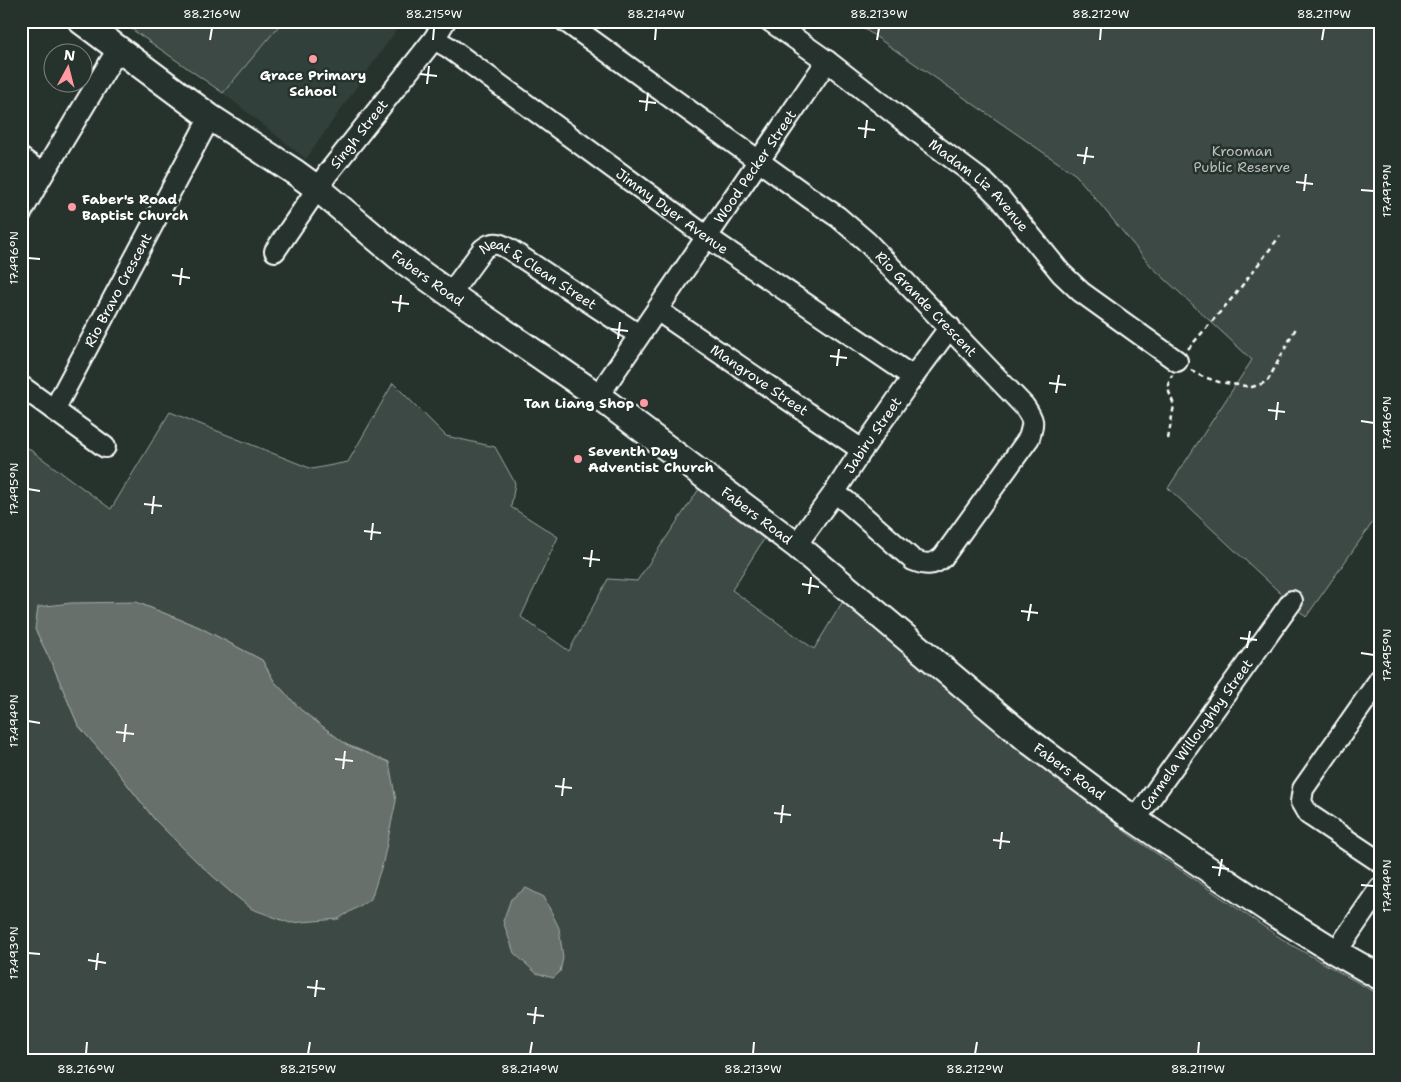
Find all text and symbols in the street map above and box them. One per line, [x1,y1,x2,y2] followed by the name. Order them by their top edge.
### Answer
[183,6,241,22] text: 88.216°W
[406,6,462,22] text: 88.215°W
[627,6,685,22] text: 88.214°W
[850,6,908,22] text: 88.213°W
[1072,6,1130,22] text: 88.212°W
[1297,6,1351,22] text: 88.211°W
[42,42,92,92] north arrow
[63,45,76,65] text: N
[307,53,319,65] marker: Grace Primary School
[260,66,366,100] place label: Grace Primary School
[326,96,392,172] street label: Singh Street
[710,106,800,227] street label: Wood Pecker Street
[925,135,1033,235] street label: Madam Liz Avenue
[1193,142,1291,176] park label: Krooman Public Reserve
[612,164,732,258] street label: Jimmy Dyer Avenue
[1379,164,1395,218] text: 17.497°N
[82,190,188,224] place label: Faber's Road Baptist Church
[66,201,78,213] marker: Faber's Road Baptist Church
[80,230,156,350] street label: Rio Bravo Crescent
[6,231,22,285] text: 17.496°N
[475,234,600,313] street label: Neat & Clean Street
[388,246,467,310] street label: Fabers Road
[872,247,981,360] street label: Rio Grande Crescent
[707,340,812,420] street label: Mangrove Street
[840,393,905,477] street label: Jabiru Street
[524,394,634,412] place label: Tan Liang Shop
[1379,396,1395,450] text: 17.496°N
[638,397,650,409] marker: Tan Liang Shop
[588,442,714,476] place label: Seventh Day Adventist Church
[572,453,584,465] marker: Seventh Day Adventist Church
[6,463,22,515] text: 17.495°N
[718,483,796,548] street label: Fabers Road
[1379,629,1395,681] text: 17.495°N
[1136,655,1257,814] street label: Carmela Willoughby Street
[6,694,22,748] text: 17.494°N
[1030,739,1109,804] street label: Fabers Road
[1379,859,1395,913] text: 17.494°N
[6,926,22,980] text: 17.493°N
[57,1061,115,1077] text: 88.216°W
[280,1061,336,1077] text: 88.215°W
[501,1061,559,1077] text: 88.214°W
[724,1061,782,1077] text: 88.213°W
[946,1061,1004,1077] text: 88.212°W
[1171,1061,1225,1077] text: 88.211°W

